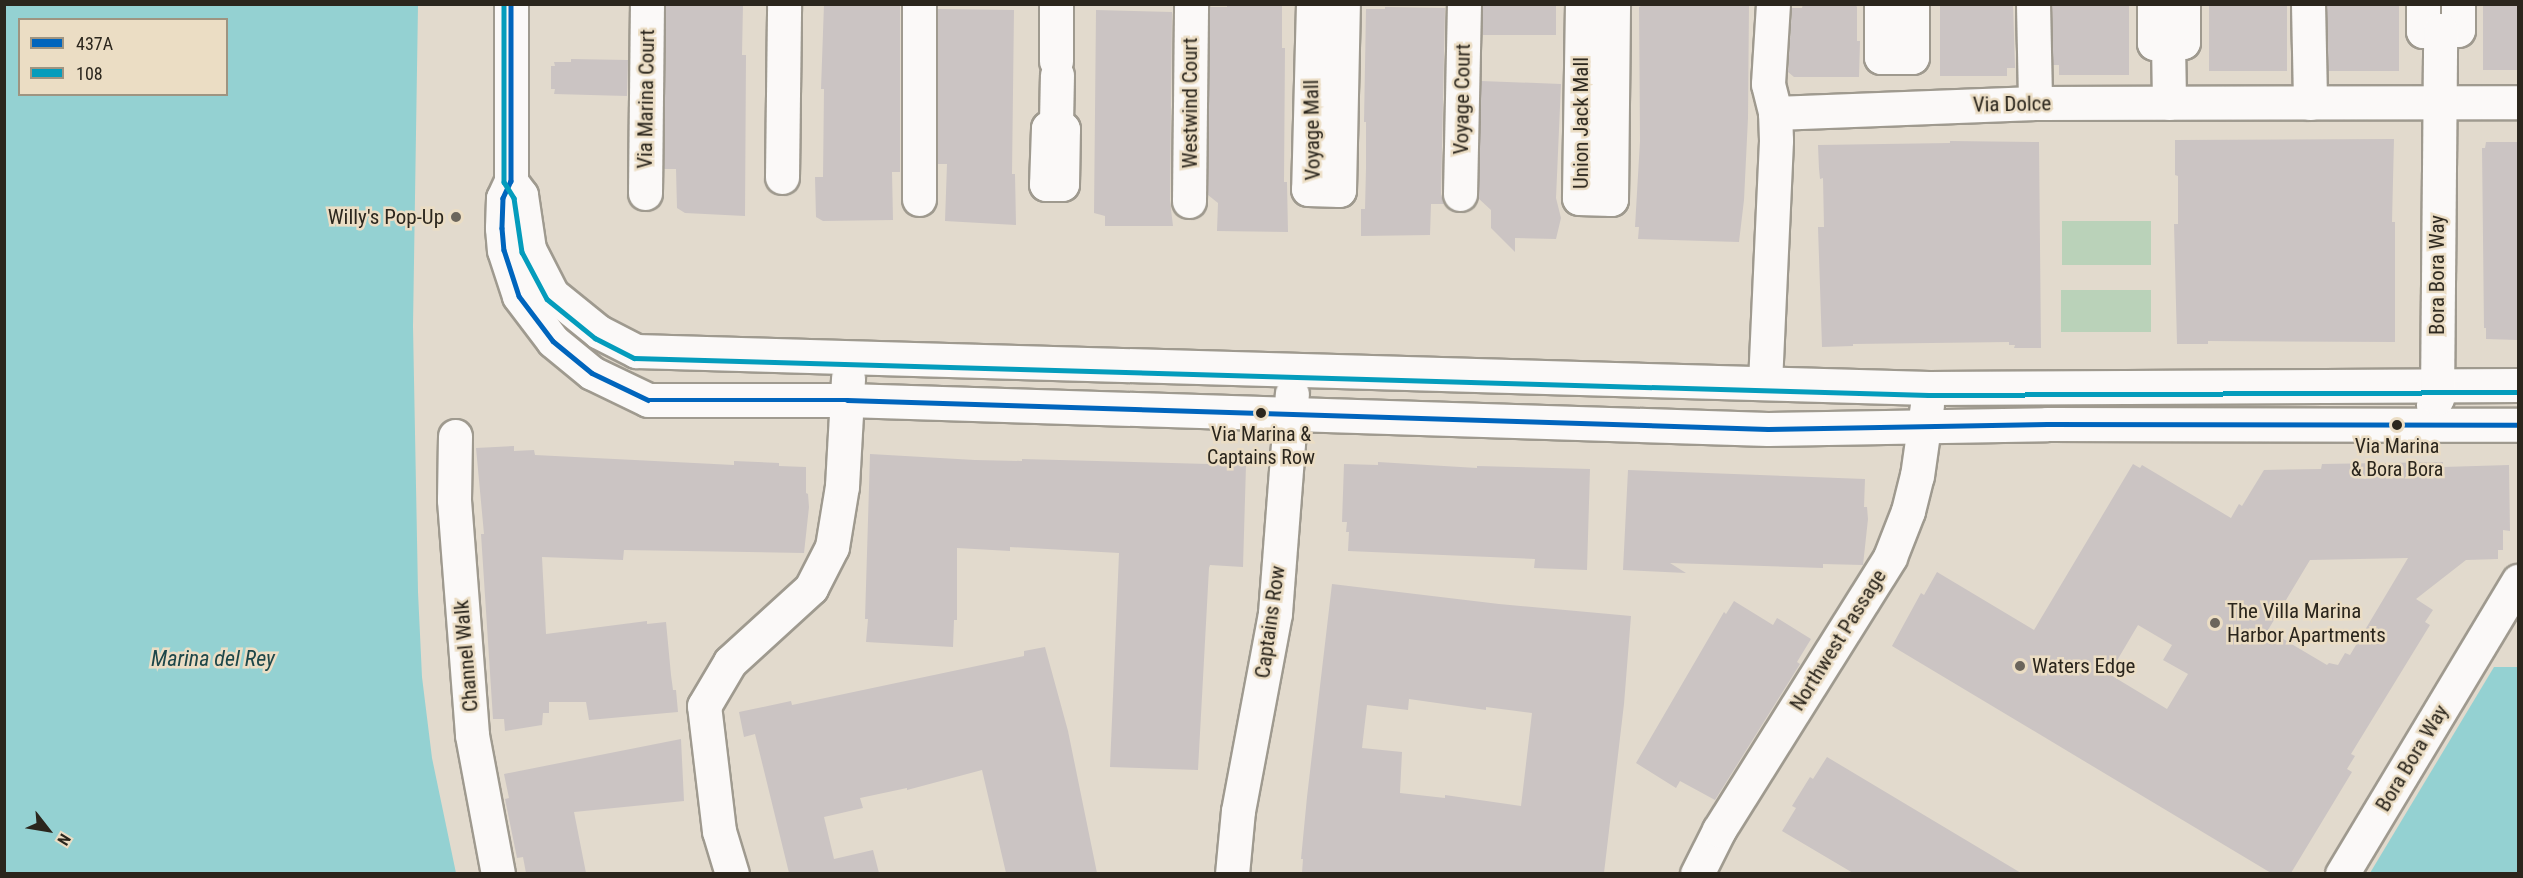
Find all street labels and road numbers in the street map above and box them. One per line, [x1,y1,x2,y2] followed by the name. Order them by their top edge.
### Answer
[632,29,660,169] street label: Via Marina Court
[1177,38,1203,168] street label: Westwind Court
[1448,43,1476,155] street label: Voyage Court
[1568,57,1594,189] street label: Union Jack Mall
[1299,79,1325,181] street label: Voyage Mall
[1973,91,2051,117] street label: Via Dolce
[2424,215,2450,335] street label: Bora Bora Way
[1250,564,1290,680] street label: Captains Row
[1784,565,1892,715] street label: Northwest Passage
[449,599,483,713] street label: Channel Walk
[2370,700,2454,816] street label: Bora Bora Way

